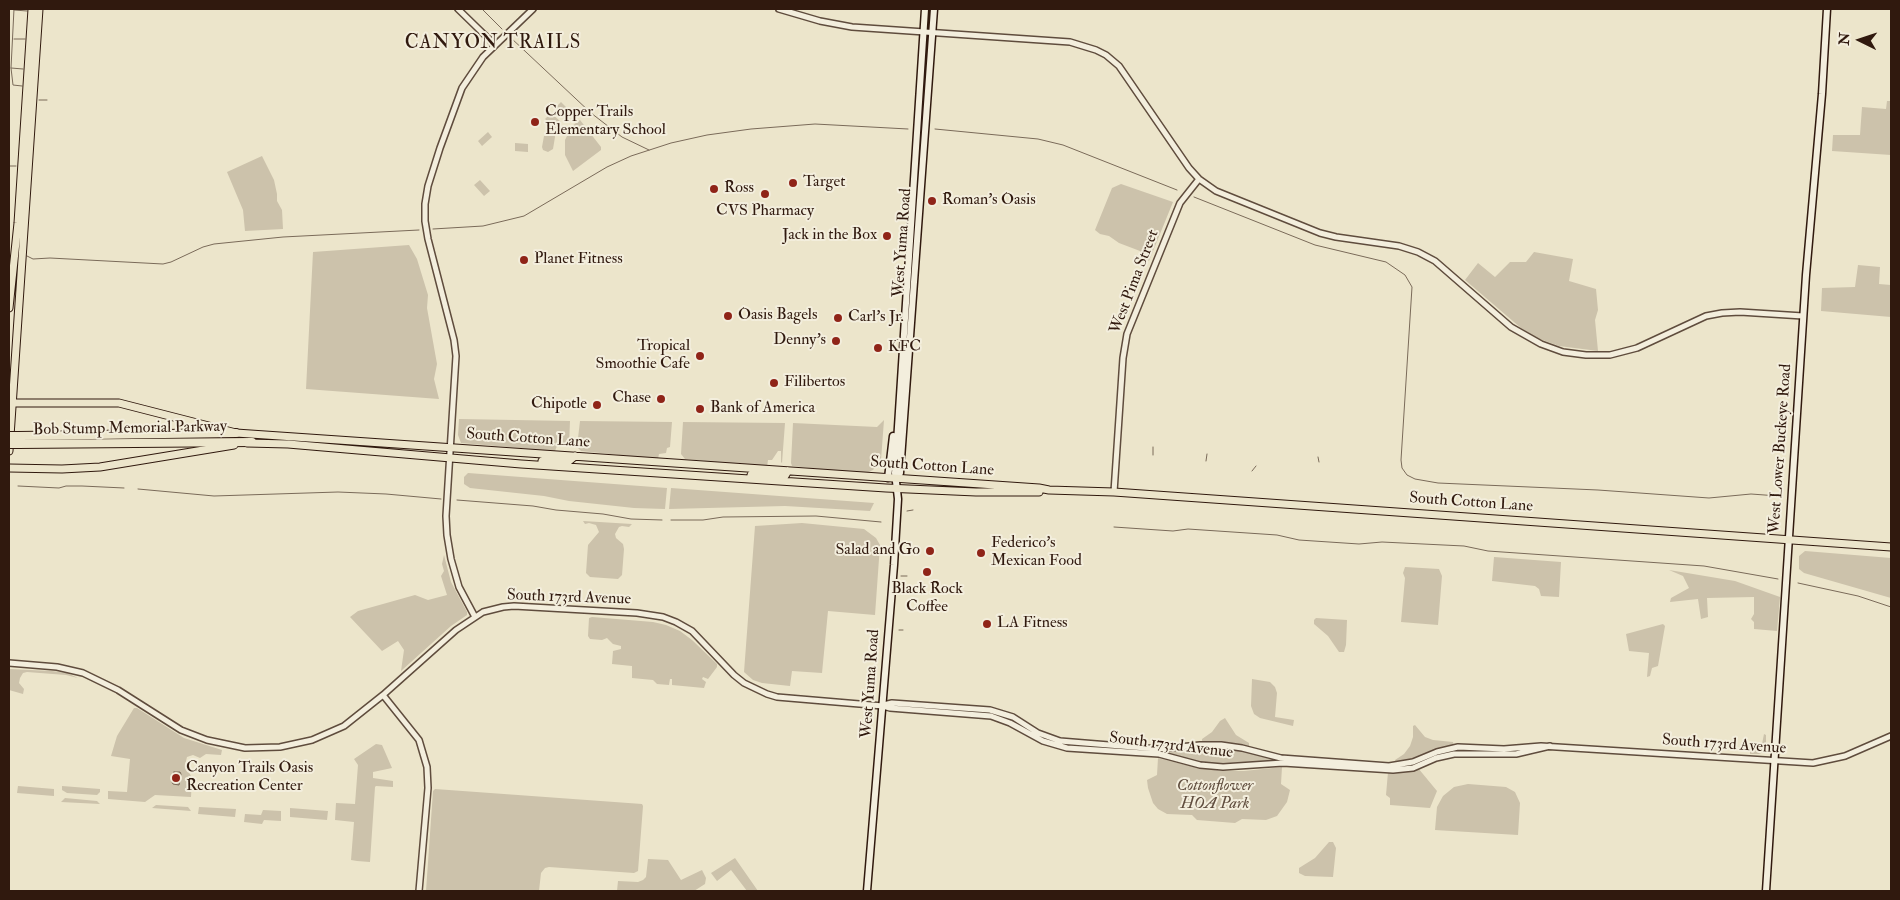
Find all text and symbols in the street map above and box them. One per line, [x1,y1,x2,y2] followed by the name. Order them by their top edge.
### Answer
[1835,15,1885,65] north arrow
[1836,32,1853,46] text: N
[403,33,583,55] district label: CANYON TRAILS
[545,103,666,141] place label: Copper Trails Elementary School
[529,116,541,128] marker: Copper Trails Elementary School
[803,173,845,193] place label: Target
[787,177,799,189] marker: Target
[724,179,754,199] place label: Ross
[708,183,720,195] marker: Ross
[759,188,771,200] marker: CVS Pharmacy
[890,188,916,298] street label: West Yuma Road
[942,191,1036,211] place label: Roman's Oasis
[926,195,938,207] marker: Roman's Oasis
[716,202,814,222] place label: CVS Pharmacy
[782,226,877,246] place label: Jack in the Box
[1106,227,1164,337] street label: West Pima Street
[881,230,893,242] marker: Jack in the Box
[534,250,623,270] place label: Planet Fitness
[518,254,530,266] marker: Planet Fitness
[738,306,817,326] place label: Oasis Bagels
[848,308,904,328] place label: Carl's Jr.
[722,310,734,322] marker: Oasis Bagels
[832,312,844,324] marker: Carl's Jr.
[773,331,826,351] place label: Denny's
[830,335,842,347] marker: Denny's
[596,337,690,375] place label: Tropical Smoothie Cafe
[888,338,921,358] place label: KFC
[872,342,884,354] marker: KFC
[694,350,706,362] marker: Tropical Smoothie Cafe
[1765,363,1797,535] street label: West Lower Buckeye Road
[784,373,845,393] place label: Filibertos
[768,377,780,389] marker: Filibertos
[612,389,651,409] place label: Chase
[655,393,667,405] marker: Chase
[531,395,587,415] place label: Chipotle
[591,399,603,411] marker: Chipotle
[710,399,815,419] place label: Bank of America
[694,403,706,415] marker: Bank of America
[33,418,227,440] street label: Bob Stump Memorial Parkway
[466,425,590,453] street label: South Cotton Lane
[870,453,994,481] street label: South Cotton Lane
[1409,489,1533,517] street label: South Cotton Lane
[991,534,1082,572] place label: Federico's Mexican Food
[835,541,920,561] place label: Salad and Go
[924,545,936,557] marker: Salad and Go
[975,547,987,559] marker: Federico's Mexican Food
[921,566,933,578] marker: Black Rock Coffee
[891,580,963,618] place label: Black Rock Coffee
[507,586,631,610] street label: South 173rd Avenue
[997,614,1068,634] place label: LA Fitness
[981,618,993,630] marker: LA Fitness
[858,629,884,739] street label: West Yuma Road
[1108,729,1234,763] street label: South 173rd Avenue
[1661,731,1787,759] street label: South 173rd Avenue
[186,759,313,797] place label: Canyon Trails Oasis Recreation Center
[170,772,182,784] marker: Canyon Trails Oasis Recreation Center
[1177,777,1253,815] park label: Cottonflower HOA Park

